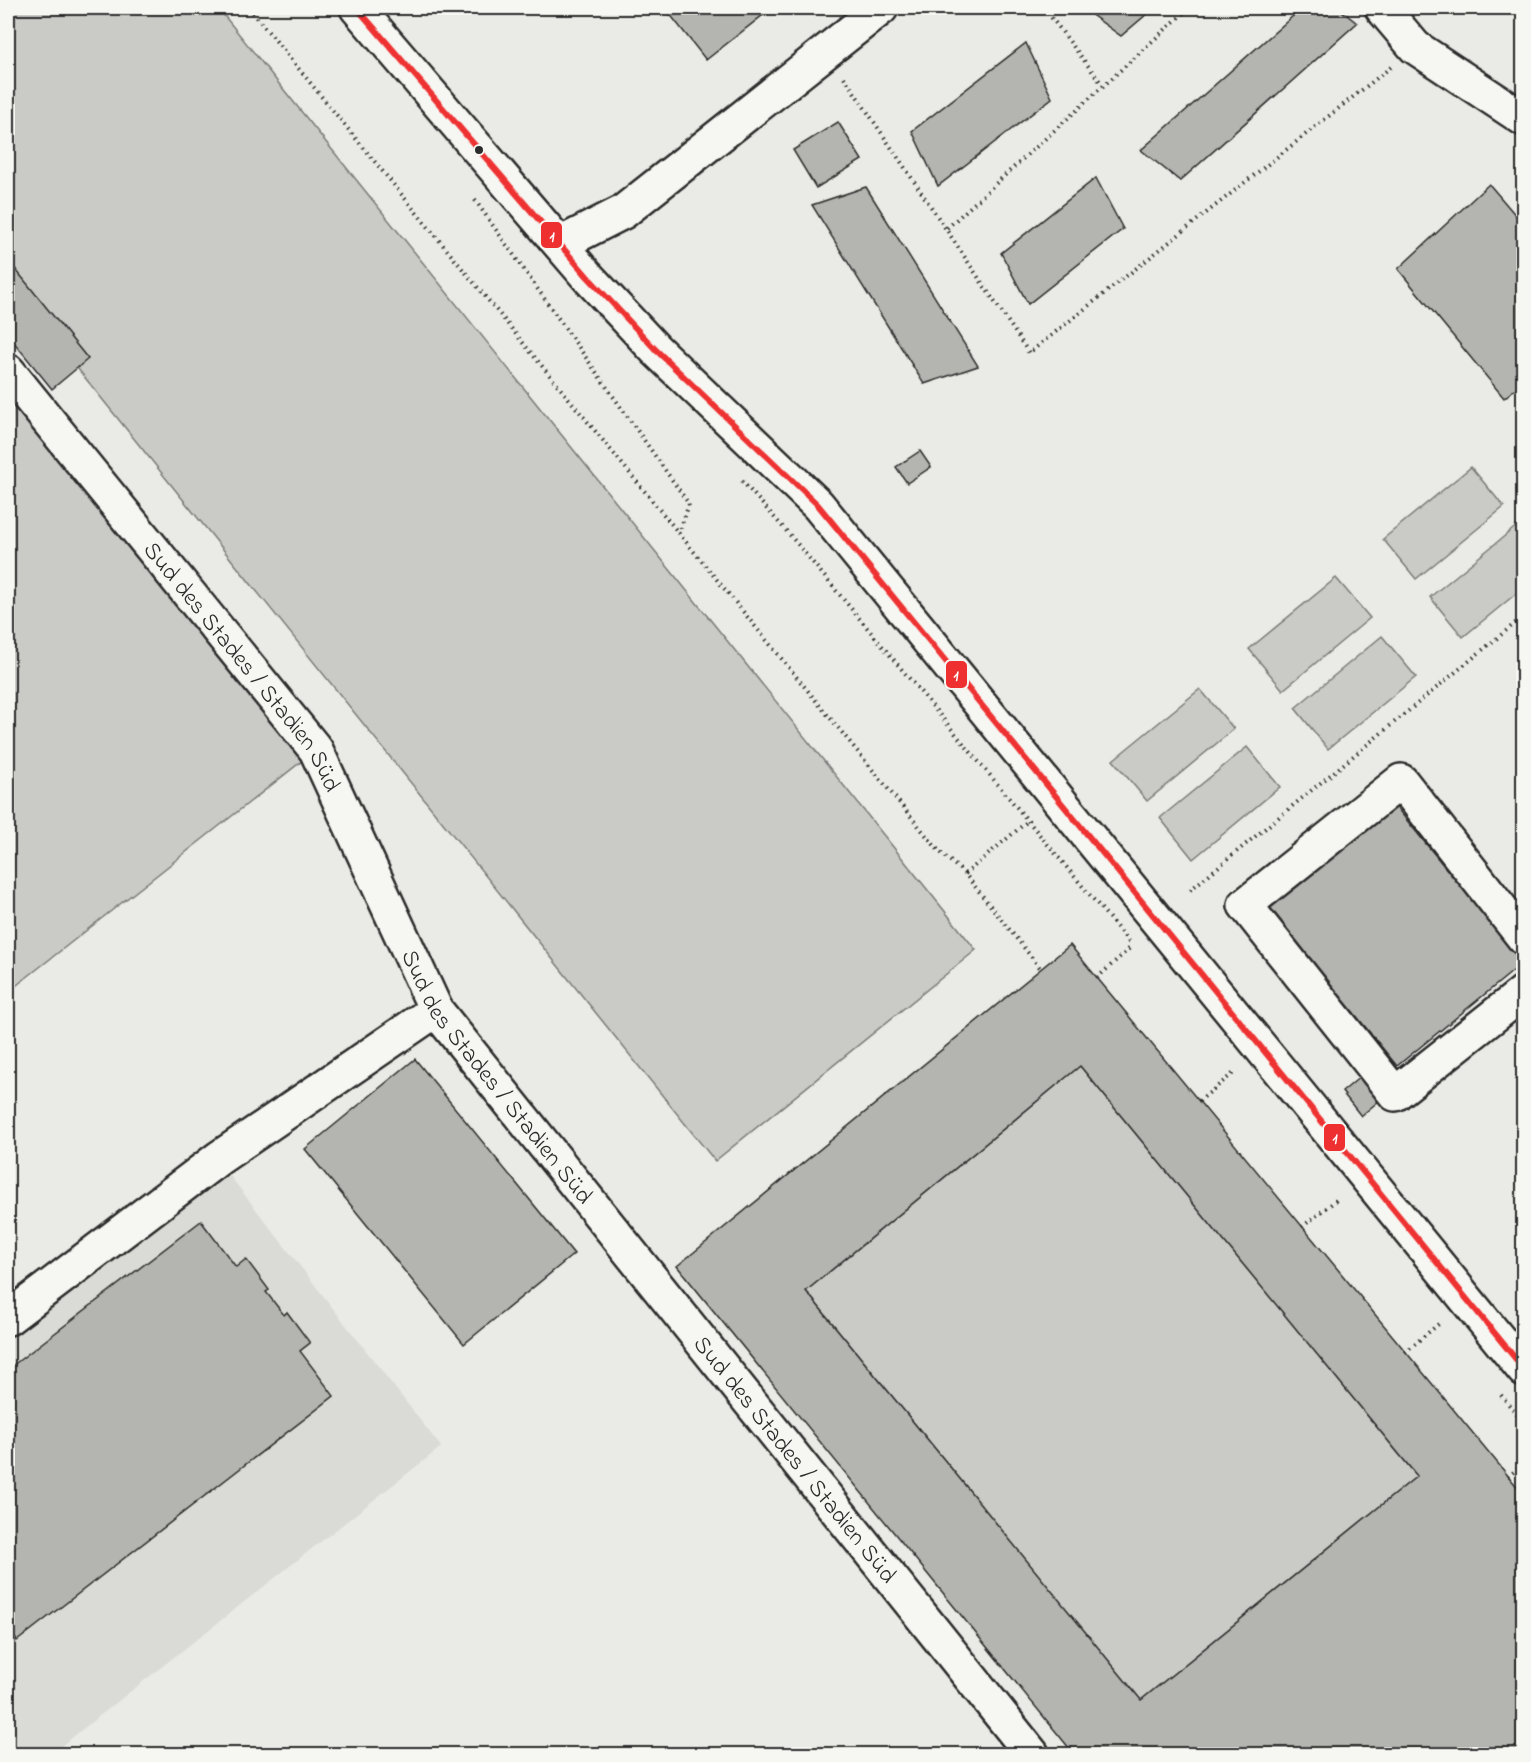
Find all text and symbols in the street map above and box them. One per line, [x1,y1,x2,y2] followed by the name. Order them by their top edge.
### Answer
[473,144,485,156] unlabelled marker
[540,221,563,249] line badge: 1
[549,225,555,249] text: 1
[133,535,348,799] street label: Sud des Stades / Stadien Süd
[945,660,968,689] line badge: 1
[953,664,959,688] text: 1
[391,945,600,1213] street label: Sud des Stades / Stadien Süd
[1323,1123,1346,1152] line badge: 1
[1332,1127,1338,1151] text: 1
[683,1329,904,1592] street label: Sud des Stades / Stadien Süd

